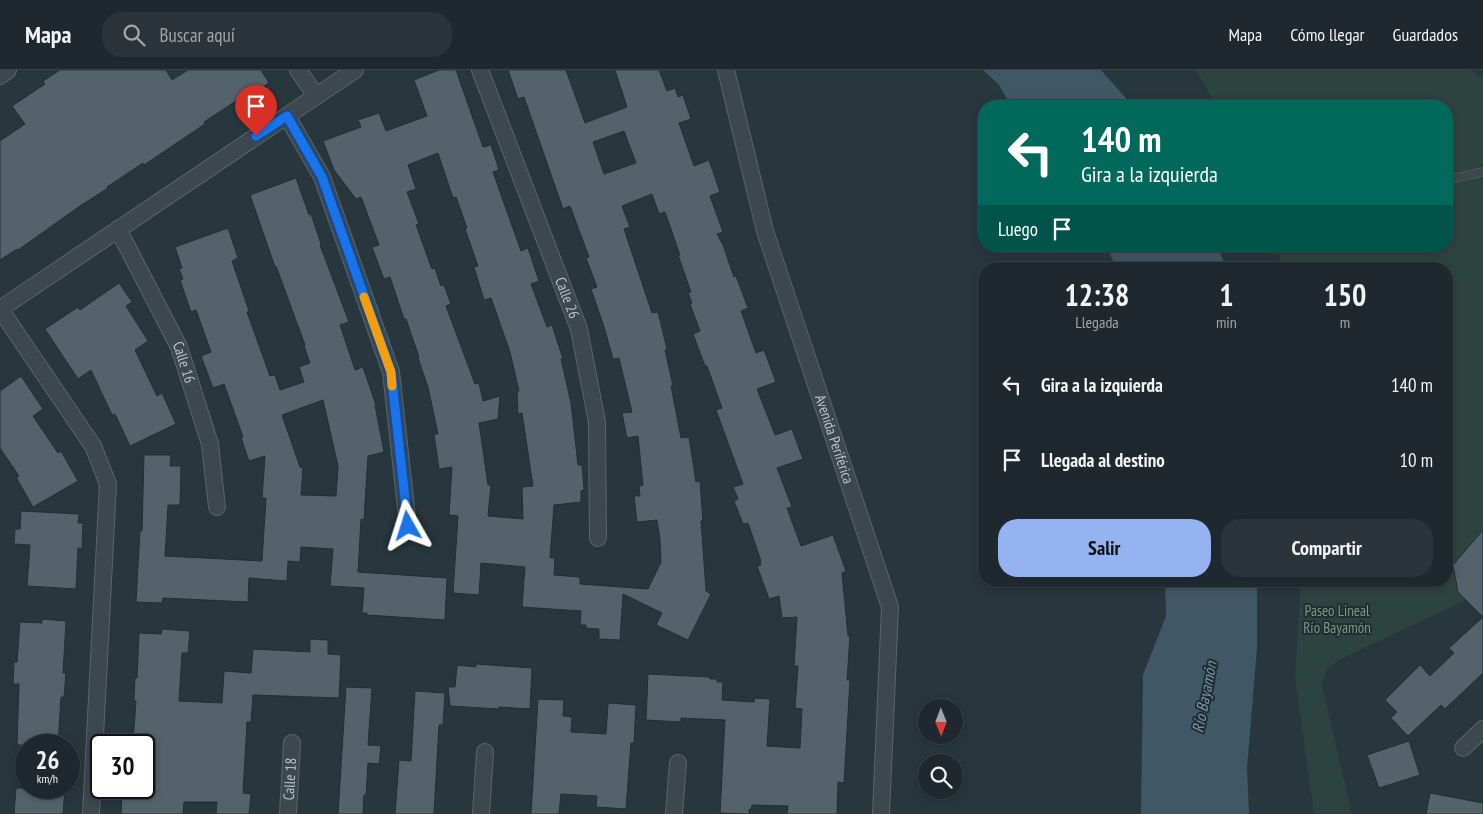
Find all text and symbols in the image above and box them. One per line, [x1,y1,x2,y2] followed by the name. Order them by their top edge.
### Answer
[102,12,452,57] search box
[25,19,72,50] text: Mapa
[120,21,148,49] icon: search
[160,23,235,47] text: Buscar aquí
[1228,23,1262,46] text: Mapa
[1290,23,1365,46] text: Cómo llegar
[1393,23,1458,46] text: Guardados
[235,85,277,136] pin
[242,92,270,120] icon: arrive
[1081,116,1162,162] text: 140 m
[998,120,1063,185] icon: left
[1081,160,1218,188] text: Gira a la izquierda
[1048,215,1076,243] icon: arrive
[998,217,1038,241] text: Luego
[551,274,584,321] street label: Calle 26
[1065,275,1129,314] text: 12:38
[1219,275,1234,314] text: 1
[1323,275,1366,314] text: 150
[1075,312,1119,332] text: Llegada
[1216,312,1237,332] text: min
[1340,312,1350,332] text: m
[169,338,200,386] street label: Calle 16
[998,371,1026,399] icon: left
[1041,373,1163,397] text: Gira a la izquierda
[1391,373,1433,397] text: 140 m
[811,392,858,486] street label: Avenida Periférica
[998,446,1026,474] icon: arrive
[1041,448,1165,472] text: Llegada al destino
[1400,448,1433,472] text: 10 m
[381,499,433,551] position arrow
[998,519,1211,577] button: Salir
[1221,519,1433,577] button: Compartir
[1303,601,1371,637] park label: Paseo Lineal Río Bayamón
[1187,659,1221,734] water label: Río Bayamón
[918,699,962,744] north arrow
[918,699,963,799] map controls
[90,734,155,799] speed limit sign: 30
[36,744,59,776] text: 26
[918,754,963,799] button: search
[279,757,300,801] street label: Calle 18
[37,771,58,786] text: km/h

